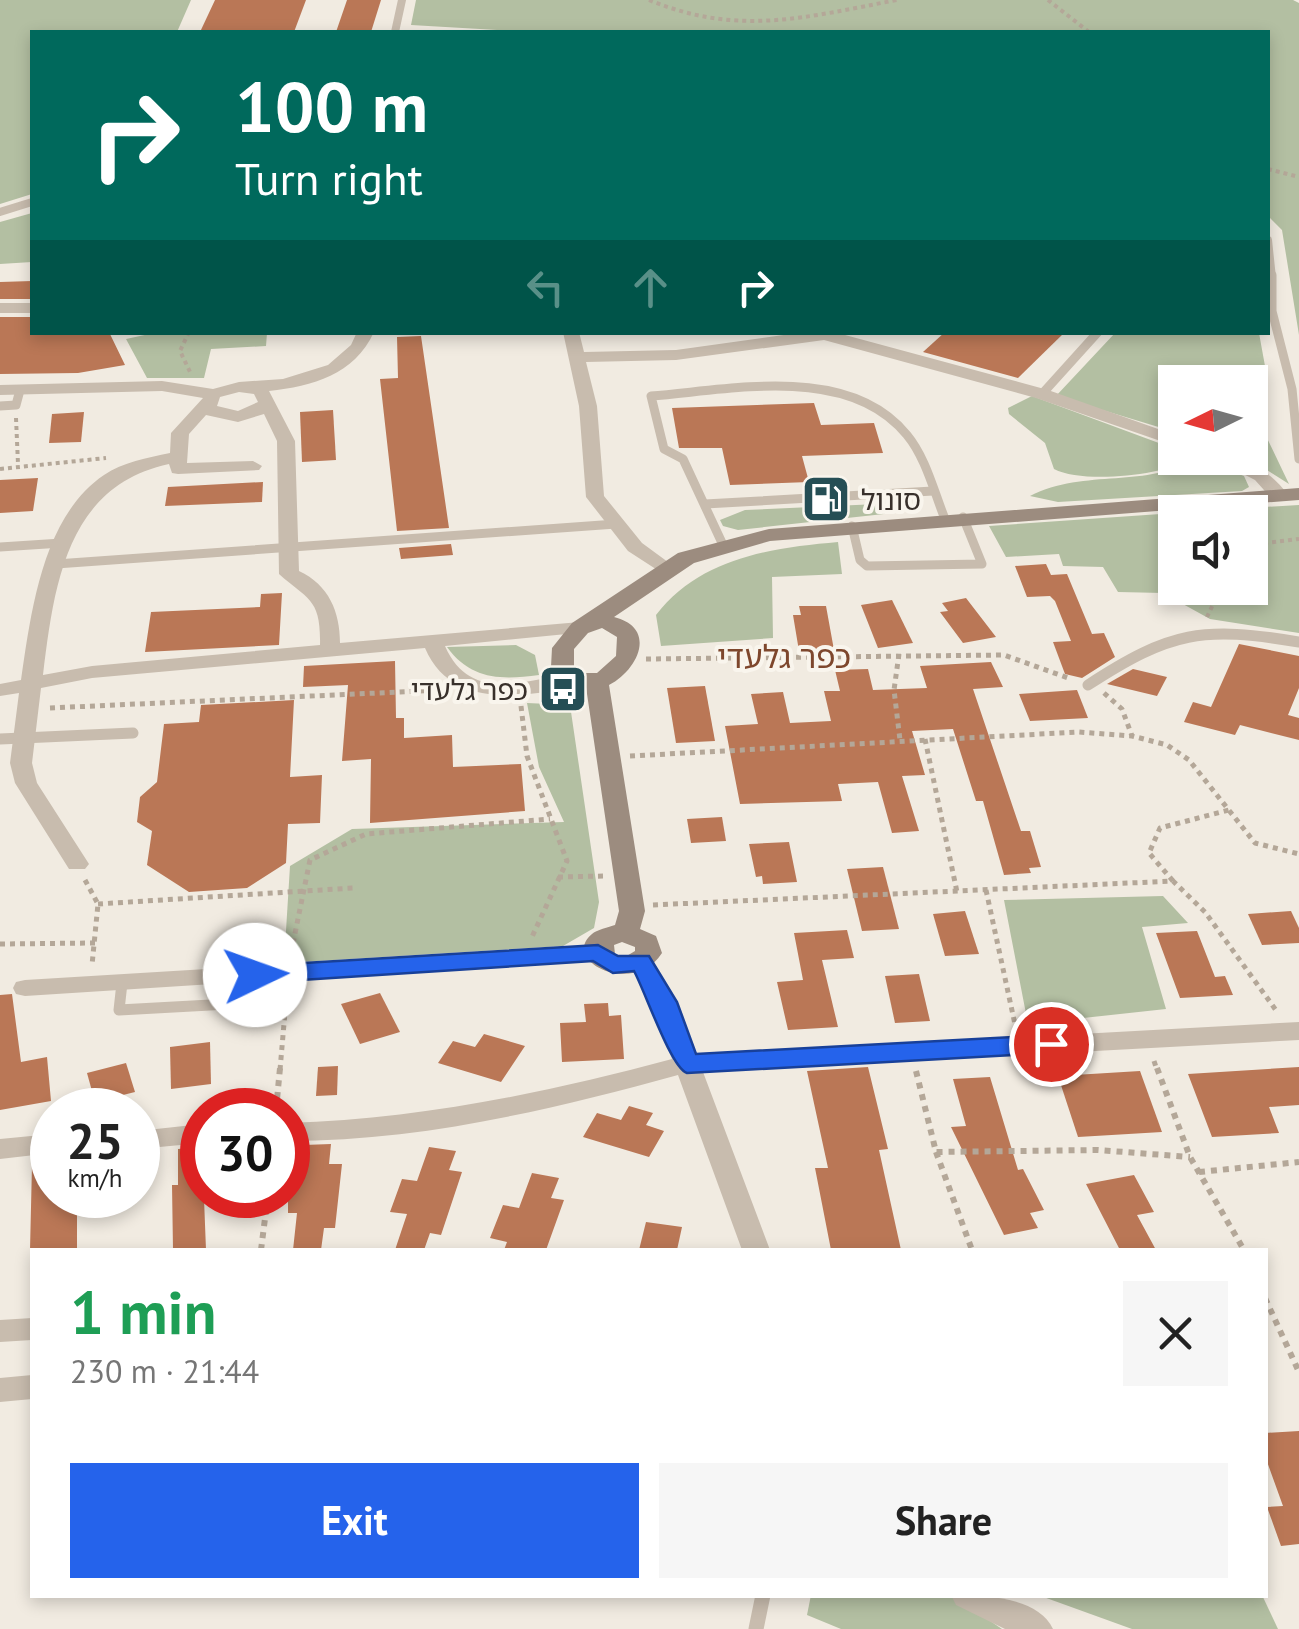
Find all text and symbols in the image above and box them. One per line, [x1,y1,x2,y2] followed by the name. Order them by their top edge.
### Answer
[235,61,428,151] text: 100 m
[70,70,200,200] icon: right
[235,149,423,207] text: Turn right
[518,260,573,315] icon: left
[623,260,678,315] icon: ahead
[728,260,783,315] icon: right
[1158,365,1268,475] north arrow
[1158,365,1268,605] map controls
[800,473,852,525] fuel station icon: סונול
[861,481,921,518] place label: סונול
[1158,495,1268,605] button: sound
[717,635,851,677] district label: כפר גלעדי
[537,663,589,715] bus stop icon: כפר גלעדי
[411,671,528,708] place label: כפר גלעדי
[203,923,307,1027] position arrow
[1009,1002,1094,1087] pin
[1024,1017,1079,1072] icon: arrive
[180,1088,310,1218] speed limit sign: 30
[67,1108,123,1173] text: 25
[68,1162,122,1194] text: km/h
[70,1273,216,1351] text: 1 min
[1123,1281,1228,1386] button: close
[70,1350,259,1392] text: 230 m · 21:44
[70,1463,639,1578] button: Exit
[659,1463,1228,1578] button: Share

